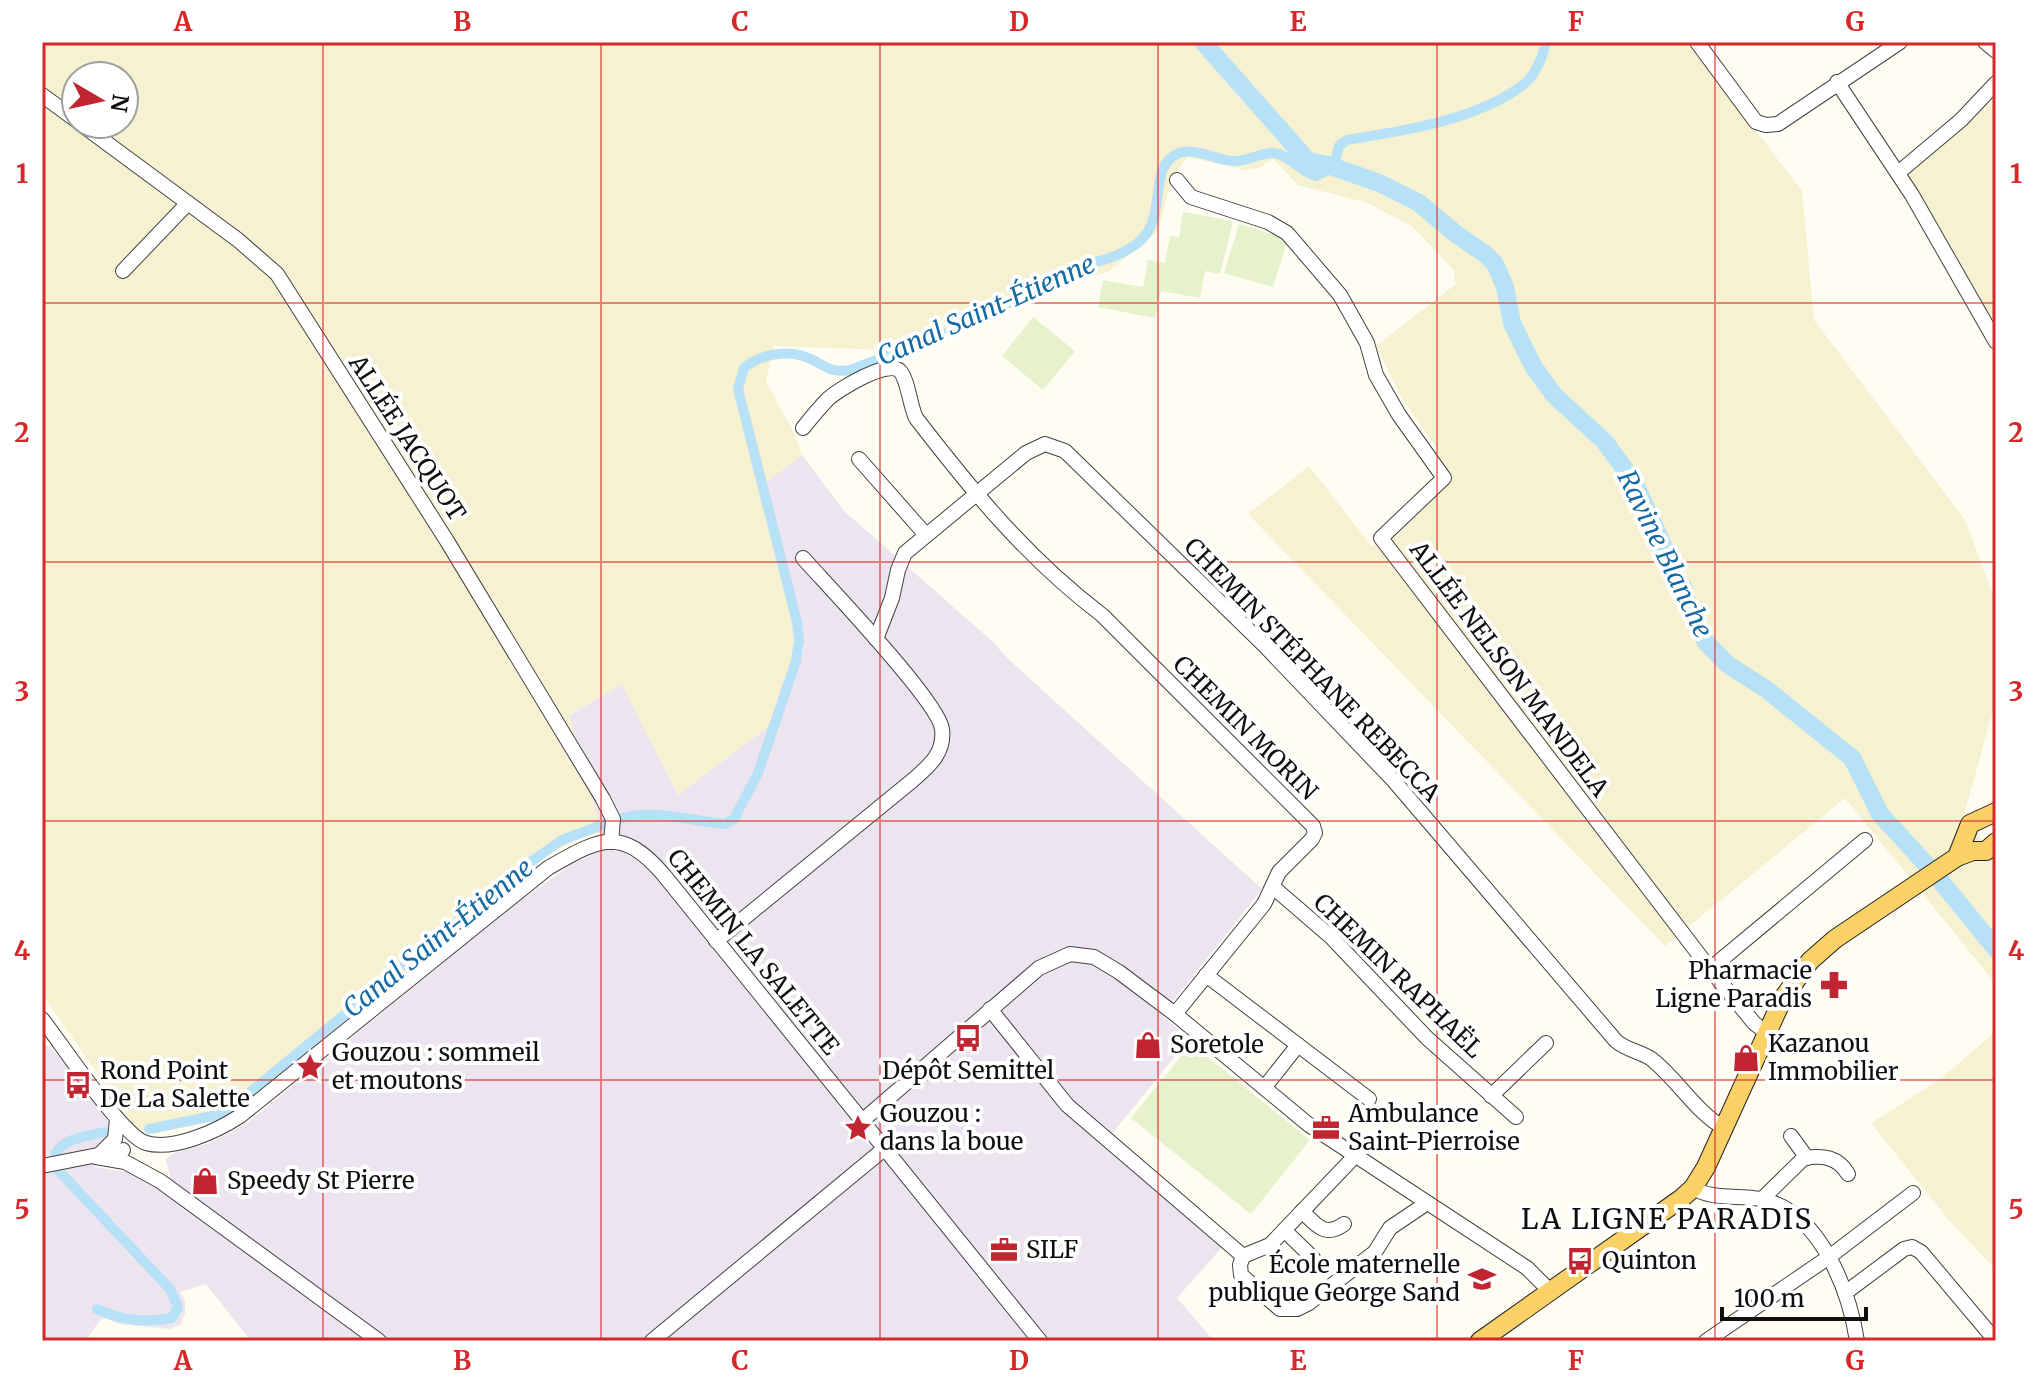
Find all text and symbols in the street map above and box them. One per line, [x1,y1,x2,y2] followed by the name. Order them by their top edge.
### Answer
[173,5,193,38] text: A
[453,5,471,38] text: B
[731,5,749,38] text: C
[1009,5,1029,38] text: D
[1290,5,1307,38] text: E
[1568,5,1584,38] text: F
[1846,5,1865,38] text: G
[60,60,140,140] north arrow
[104,92,135,115] text: N
[16,157,28,190] text: 1
[2010,157,2022,190] text: 1
[871,246,1100,372] water label: Canal Saint-Étienne
[342,347,474,527] street label: ALLÉE JACQUOT
[14,416,30,449] text: 2
[2008,416,2024,449] text: 2
[1611,465,1720,643] water label: Ravine Blanche
[1178,530,1449,809] street label: CHEMIN STÉPHANE REBECCA
[1402,533,1617,804] street label: ALLÉE NELSON MANDELA
[1166,649,1325,807] street label: CHEMIN MORIN
[15,675,29,708] text: 3
[2009,675,2023,708] text: 3
[661,842,847,1062] street label: CHEMIN LA SALETTE
[335,850,539,1024] water label: Canal Saint-Étienne
[1307,887,1490,1065] street label: CHEMIN RAPHAËL
[14,934,31,967] text: 4
[2008,934,2025,967] text: 4
[1655,955,1812,1014] place label: Pharmacie Ligne Paradis
[1819,970,1849,1000] pharmacy icon: Pharmacie Ligne Paradis
[953,1023,983,1053] bus stop icon: Dépôt Semittel
[1768,1028,1899,1087] place label: Kazanou Immobilier
[1170,1029,1264,1060] place label: Soretole
[1133,1030,1163,1060] shop icon: Soretole
[332,1037,540,1096] place label: Gouzou : sommeil et moutons
[1731,1043,1761,1073] shop icon: Kazanou Immobilier
[295,1052,325,1082] place icon: Gouzou : sommeil et moutons
[100,1055,250,1114] place label: Rond Point De La Salette
[882,1055,1054,1086] place label: Dépôt Semittel
[63,1070,93,1100] bus stop icon: Rond Point De La Salette
[880,1098,1023,1157] place label: Gouzou : dans la boue
[1347,1098,1520,1157] place label: Ambulance Saint-Pierroise
[843,1113,873,1143] place icon: Gouzou : dans la boue
[1311,1113,1341,1143] office icon: Ambulance Saint-Pierroise
[227,1165,415,1196] place label: Speedy St Pierre
[190,1166,220,1196] shop icon: Speedy St Pierre
[14,1193,30,1226] text: 5
[2008,1193,2024,1226] text: 5
[1521,1201,1813,1237] district label: LA LIGNE PARADIS
[1026,1234,1079,1265] place label: SILF
[989,1235,1019,1265] office icon: SILF
[1602,1245,1697,1276] place label: Quinton
[1565,1246,1595,1276] bus stop icon: Quinton
[1209,1248,1460,1308] place label: École maternelle publique George Sand
[1467,1264,1497,1294] school or university icon: École maternelle publique George Sand
[1722,1271,1866,1321] scale bar
[1734,1283,1805,1314] text: 100 m
[173,1344,193,1377] text: A
[453,1344,471,1377] text: B
[731,1344,749,1377] text: C
[1009,1344,1029,1377] text: D
[1290,1344,1307,1377] text: E
[1568,1344,1584,1377] text: F
[1846,1344,1865,1377] text: G

